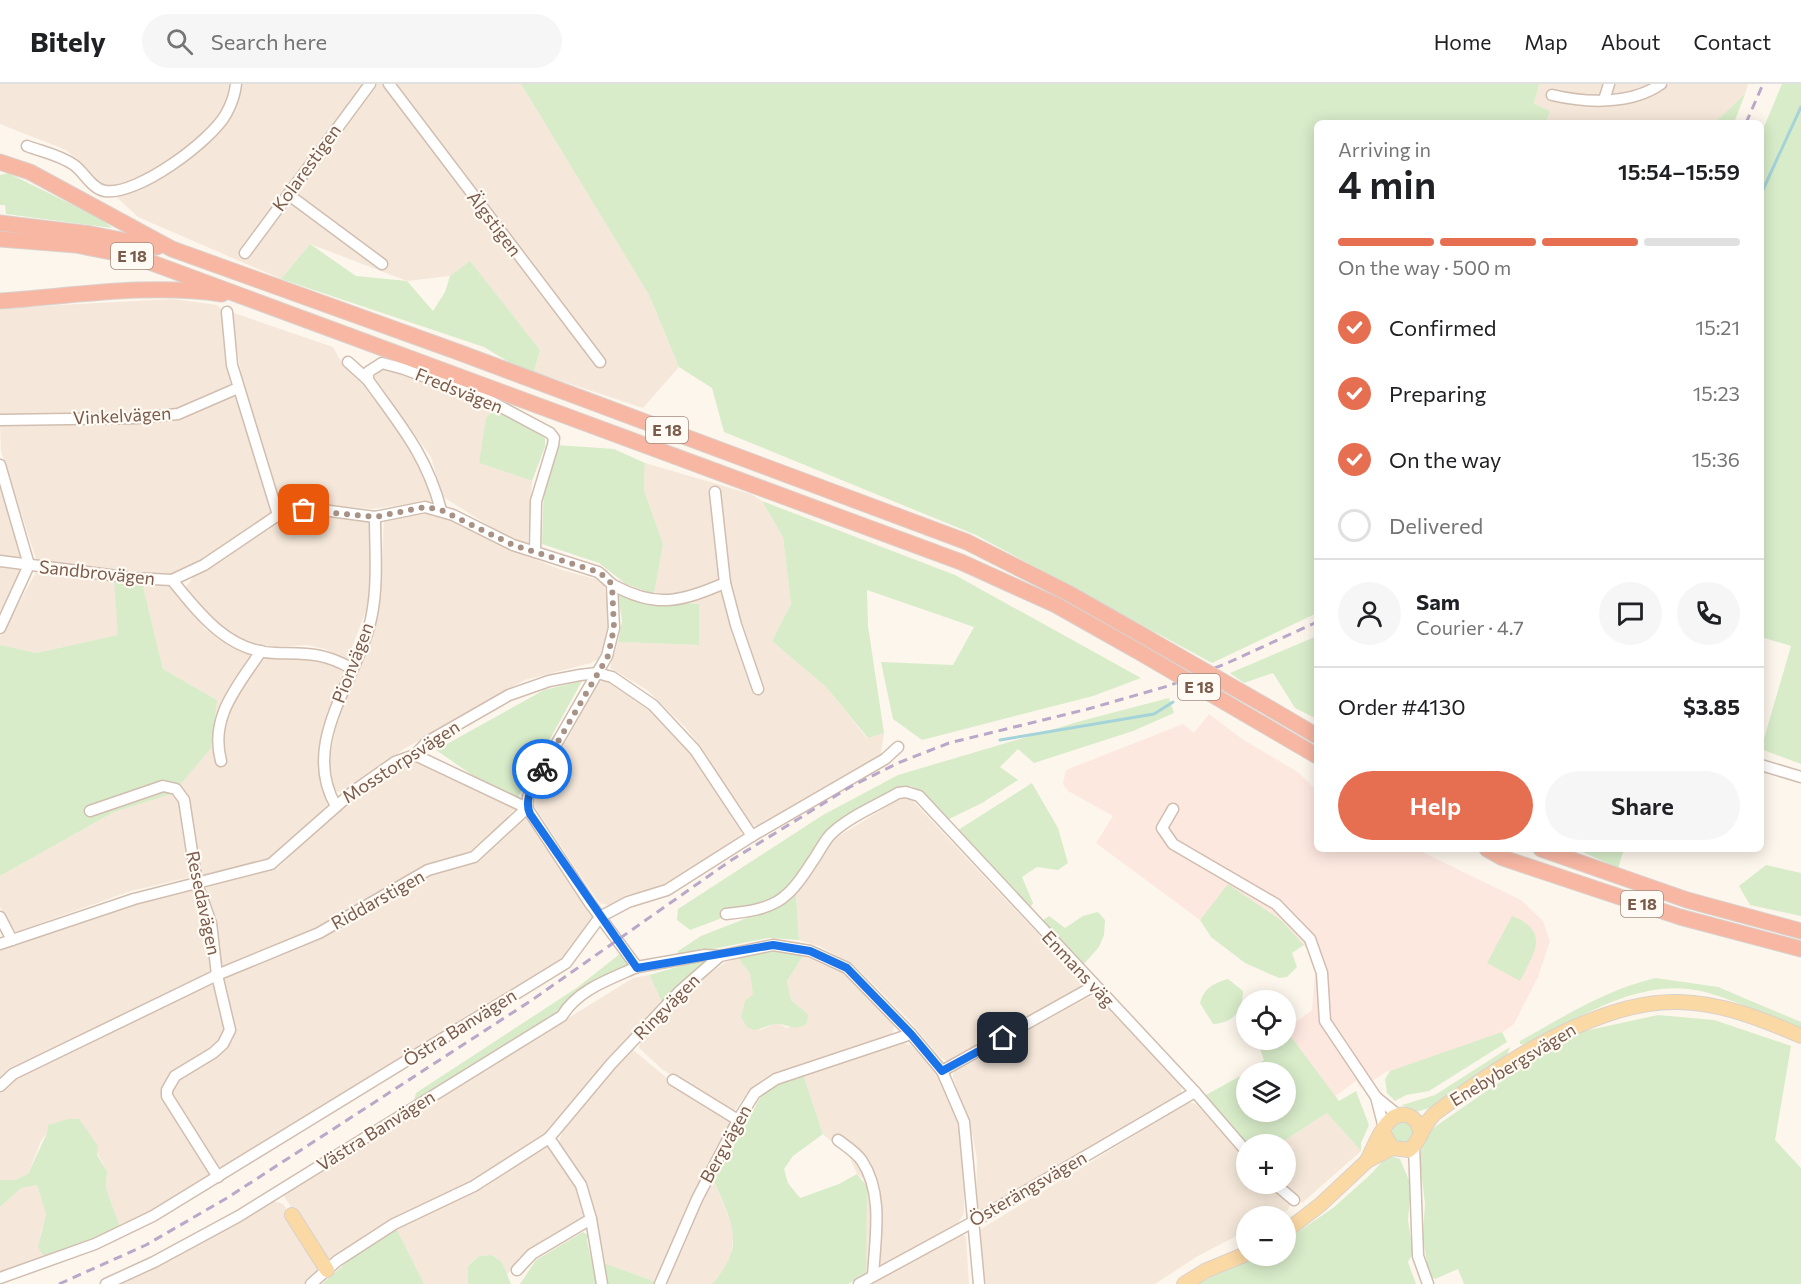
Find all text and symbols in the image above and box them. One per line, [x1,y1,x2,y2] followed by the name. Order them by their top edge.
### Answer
[142,14,562,68] search box
[30,24,106,58] text: Bitely
[163,25,196,58] icon: search
[211,28,327,55] text: Search here
[1434,29,1491,54] text: Home
[1524,29,1568,54] text: Map
[1601,29,1660,54] text: About
[1693,29,1771,54] text: Contact
[267,120,345,215] street label: Kolarestigen
[1338,137,1431,161] text: Arriving in
[1618,158,1740,185] text: 15:54–15:59
[1338,159,1436,207] text: 4 min
[463,186,527,260] street label: Älgstigen
[111,243,153,269] road number: E 18
[1338,255,1511,279] text: On the way · 500 m
[1338,311,1371,344] icon: check
[1389,314,1496,341] text: Confirmed
[1696,315,1740,339] text: 15:21
[412,363,506,418] street label: Fredsvägen
[1338,377,1371,410] icon: check
[1389,380,1486,407] text: Preparing
[1693,381,1740,405] text: 15:23
[72,401,172,429] street label: Vinkelvägen
[646,417,688,443] road number: E 18
[1338,443,1371,476] icon: check
[1389,446,1501,473] text: On the way
[1692,447,1740,471] text: 15:36
[278,484,329,535] pin
[287,493,320,526] icon: bag
[1389,512,1483,539] text: Delivered
[38,555,156,589] street label: Sandbrovägen
[1338,582,1401,645] button: person
[1599,582,1662,645] button: chat
[1677,582,1740,645] button: phone
[1416,588,1460,615] text: Sam
[1416,615,1524,639] text: Courier · 4.7
[327,619,377,706] street label: Pionvägen
[1178,674,1220,700] road number: E 18
[1338,693,1466,720] text: Order #4130
[1683,693,1740,720] text: $3.85
[338,715,463,807] street label: Mosstorpsvägen
[512,739,572,799] courier
[526,753,559,786] icon: bike
[1338,771,1533,840] button: Help
[1545,771,1740,840] button: Share
[182,849,226,957] street label: Resedavägen
[327,864,428,934] street label: Riddarstigen
[1621,891,1663,917] road number: E 18
[1038,926,1120,1011] street label: Enmans väg
[629,969,704,1044] street label: Ringvägen
[399,984,520,1071] street label: Östra Banvägen
[1236,990,1296,1266] map controls
[1236,990,1296,1050] button: locate
[977,1012,1028,1063] pin
[1445,1018,1579,1110] street label: Enebybergsvägen
[986,1021,1019,1054] icon: home
[1236,1062,1296,1122] button: layers
[312,1085,439,1175] street label: Västra Banvägen
[695,1101,756,1186] street label: Bergvägen
[1236,1134,1296,1194] button: +
[965,1146,1090,1231] street label: Österängsvägen
[1236,1206,1296,1266] button: −

